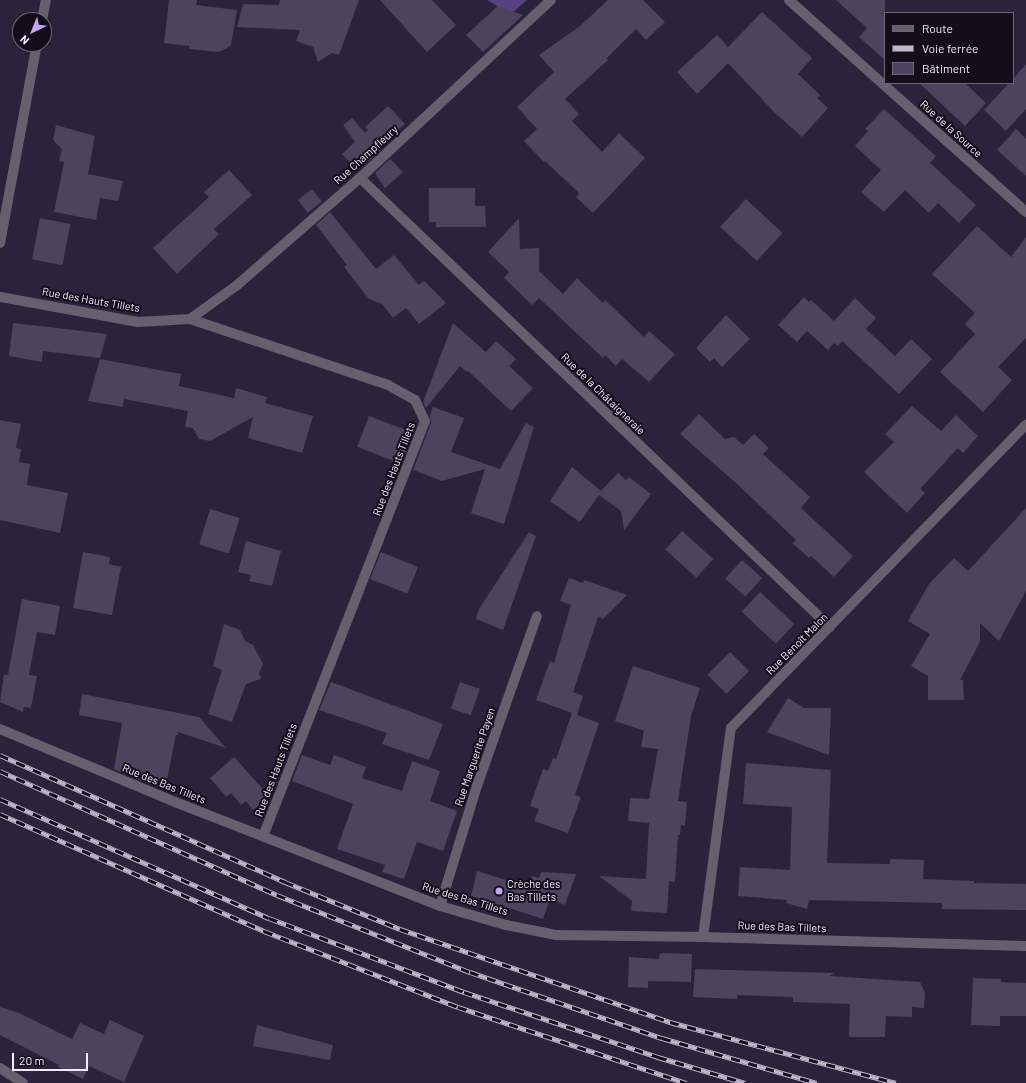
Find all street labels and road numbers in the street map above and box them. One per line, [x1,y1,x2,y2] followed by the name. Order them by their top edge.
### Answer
[917,98,985,160] street label: Rue de la Source
[331,123,401,187] street label: Rue Champfleury
[41,285,141,315] street label: Rue des Hauts Tillets
[558,350,648,438] street label: Rue de la Châtaigneraie
[370,420,418,518] street label: Rue des Hauts Tillets
[763,610,831,678] street label: Rue Benoît Malon
[452,706,498,808] street label: Rue Marguerite Payen
[252,721,300,819] street label: Rue des Hauts Tillets
[120,761,208,807] street label: Rue des Bas Tillets
[421,880,509,918] street label: Rue des Bas Tillets
[737,919,827,935] street label: Rue des Bas Tillets

